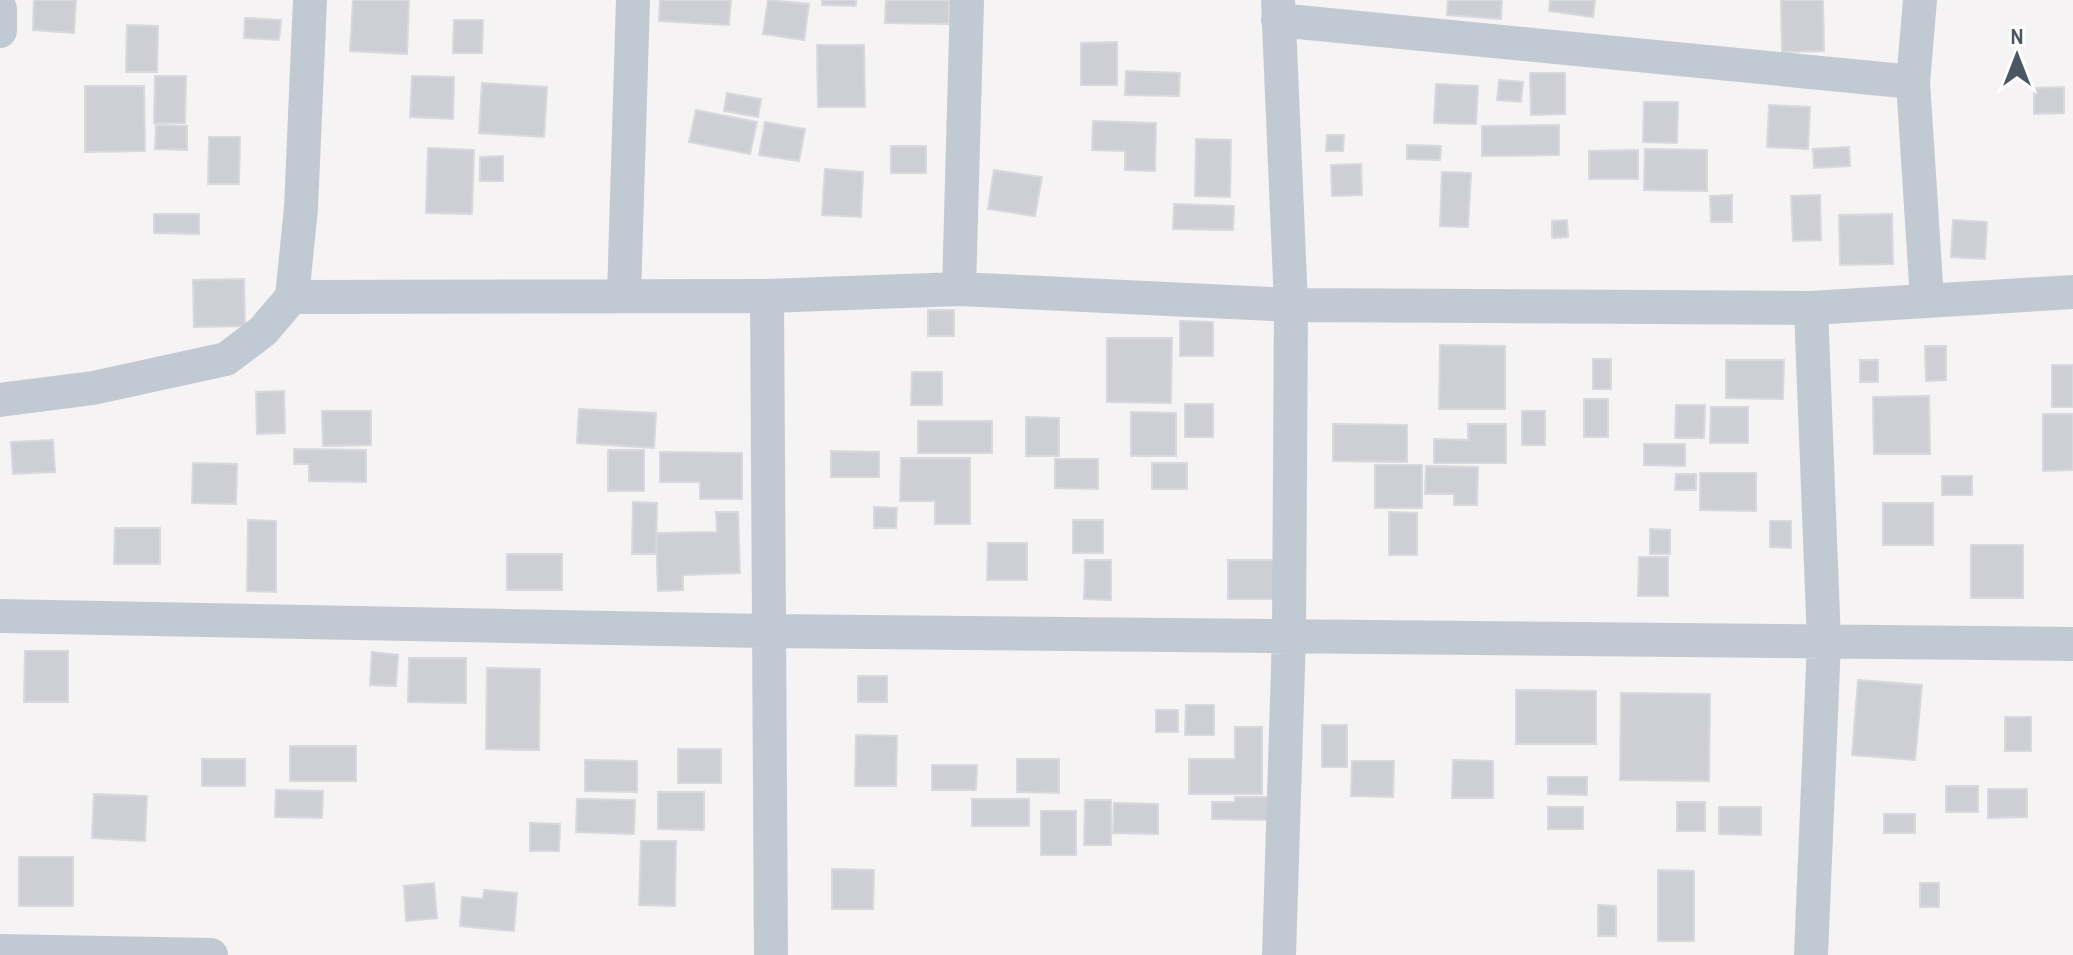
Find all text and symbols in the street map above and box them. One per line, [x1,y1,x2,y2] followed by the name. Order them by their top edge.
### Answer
[1977,16,2057,96] north arrow
[2010,21,2024,51] text: N

